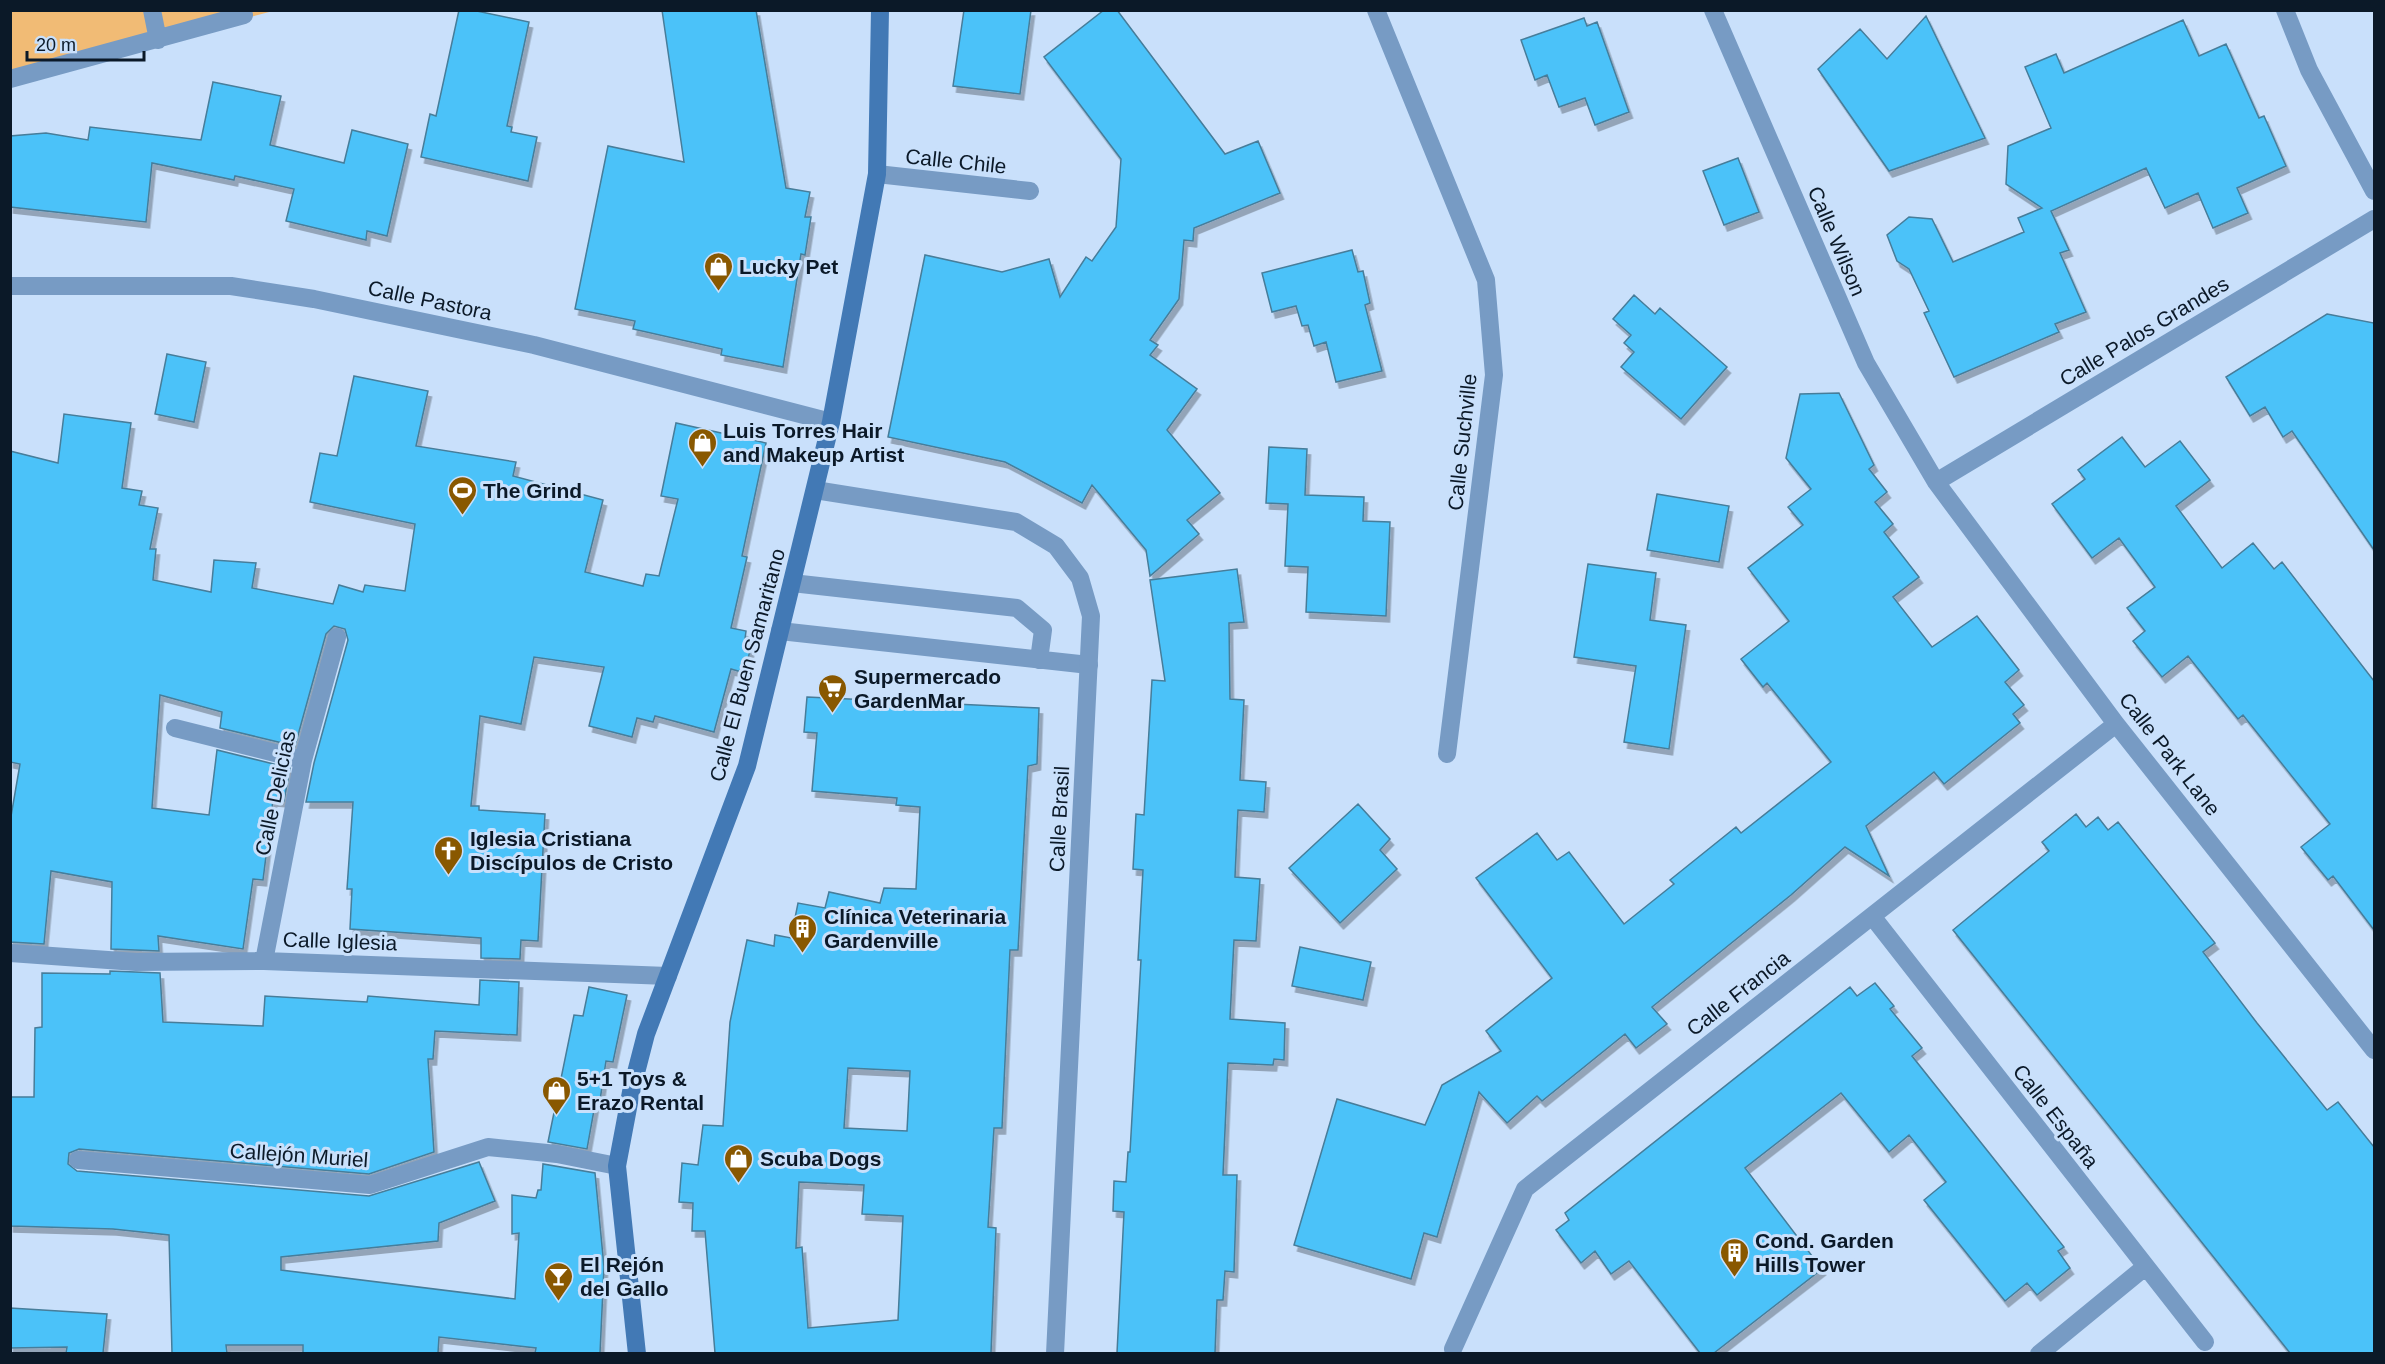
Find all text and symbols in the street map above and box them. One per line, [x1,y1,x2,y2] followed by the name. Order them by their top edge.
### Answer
[27,24,144,62] scale bar
[36,35,76,55] text: 20 m
[904,144,1008,178] street label: Calle Chile
[1804,183,1870,299] street label: Calle Wilson
[702,250,734,292] shop icon: Lucky Pet
[739,255,838,278] place label: Lucky Pet
[2056,272,2232,390] street label: Calle Palos Grandes
[366,276,494,324] street label: Calle Pastora
[1443,372,1481,512] street label: Calle Suchville
[723,419,904,466] place label: Luis Torres Hair and Makeup Artist
[686,426,718,468] shop icon: Luis Torres Hair and Makeup Artist
[446,474,478,516] sports icon: The Grind
[483,479,582,502] place label: The Grind
[705,546,789,784] street label: Calle El Buen Samaritano
[854,665,1001,712] place label: Supermercado GardenMar
[817,672,849,714] supermarket icon: Supermercado GardenMar
[2115,688,2225,820] street label: Calle Park Lane
[251,728,299,858] street label: Calle Delicias
[1045,765,1073,873] street label: Calle Brasil
[470,827,673,874] place label: Iglesia Cristiana Discípulos de Cristo
[433,834,465,876] church icon: Iglesia Cristiana Discípulos de Cristo
[824,905,1006,952] place label: Clínica Veterinaria Gardenville
[787,912,819,954] building icon: Clínica Veterinaria Gardenville
[282,928,398,955] street label: Calle Iglesia
[1682,946,1794,1040] street label: Calle Francia
[2008,1060,2104,1173] street label: Calle España
[577,1067,704,1114] place label: 5+1 Toys & Erazo Rental
[540,1074,572,1116] shop icon: 5+1 Toys & Erazo Rental
[229,1139,369,1171] street label: Callejón Muriel
[723,1142,755,1184] shop icon: Scuba Dogs
[760,1147,881,1170] place label: Scuba Dogs
[1755,1229,1894,1276] place label: Cond. Garden Hills Tower
[1718,1236,1750,1278] building icon: Cond. Garden Hills Tower
[580,1253,669,1300] place label: El Rejón del Gallo
[543,1260,575,1302] bar icon: El Rejón del Gallo

